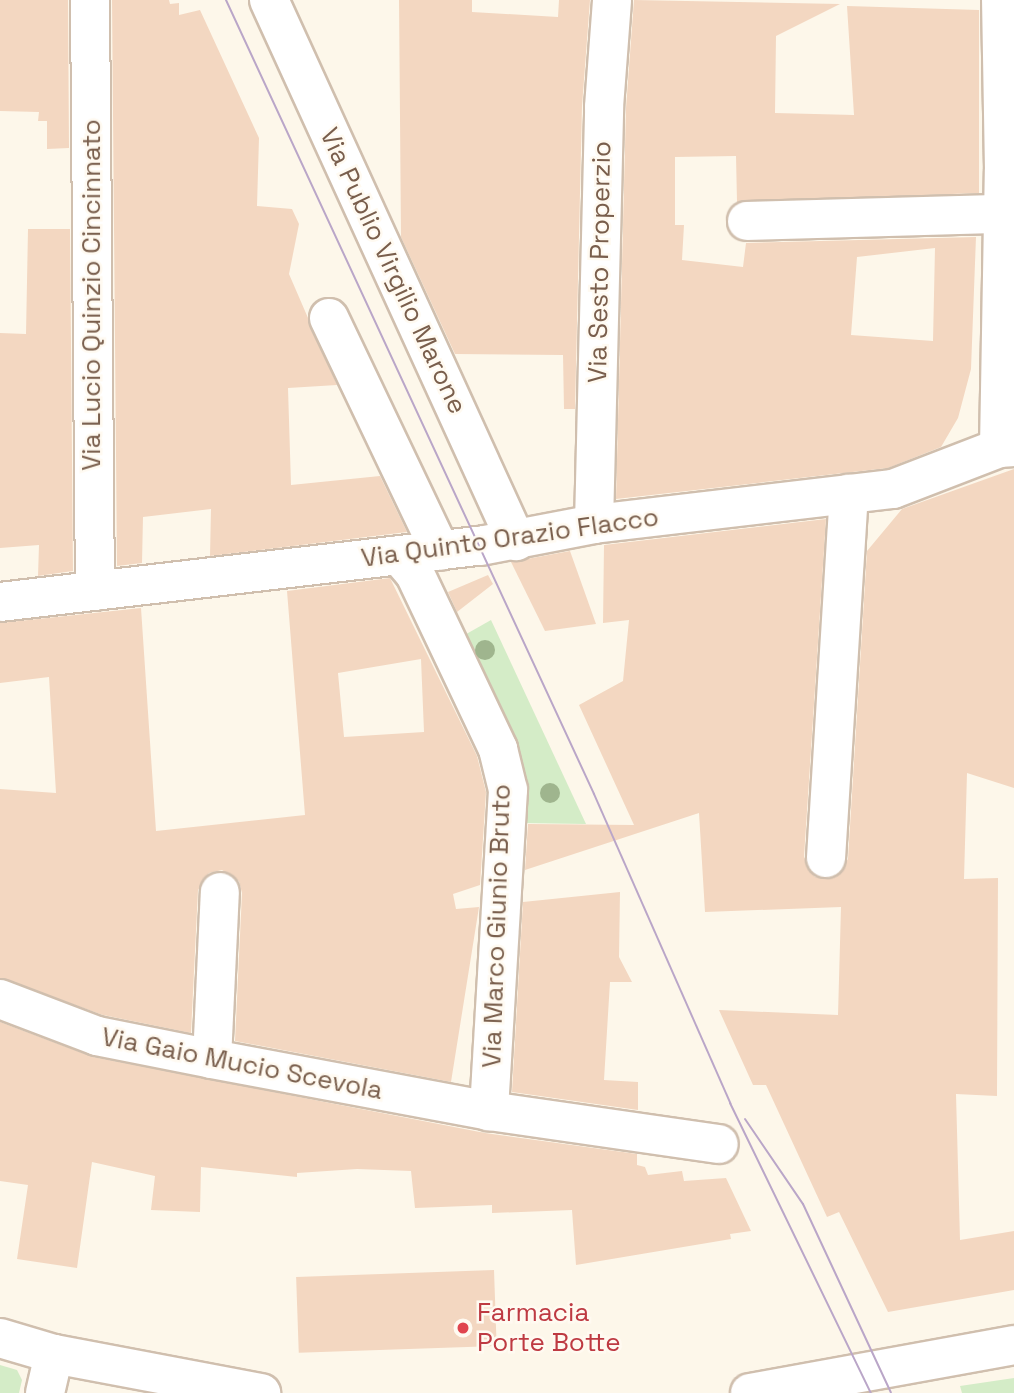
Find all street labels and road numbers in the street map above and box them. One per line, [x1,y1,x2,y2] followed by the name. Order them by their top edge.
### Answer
[76,119,108,471] street label: Via Lucio Quinzio Cincinnato
[313,123,473,419] street label: Via Publio Virgilio Marone
[582,141,618,383] street label: Via Sesto Properzio
[359,502,661,574] street label: Via Quinto Orazio Flacco
[476,783,518,1069] street label: Via Marco Giunio Bruto
[99,1021,385,1107] street label: Via Gaio Mucio Scevola

